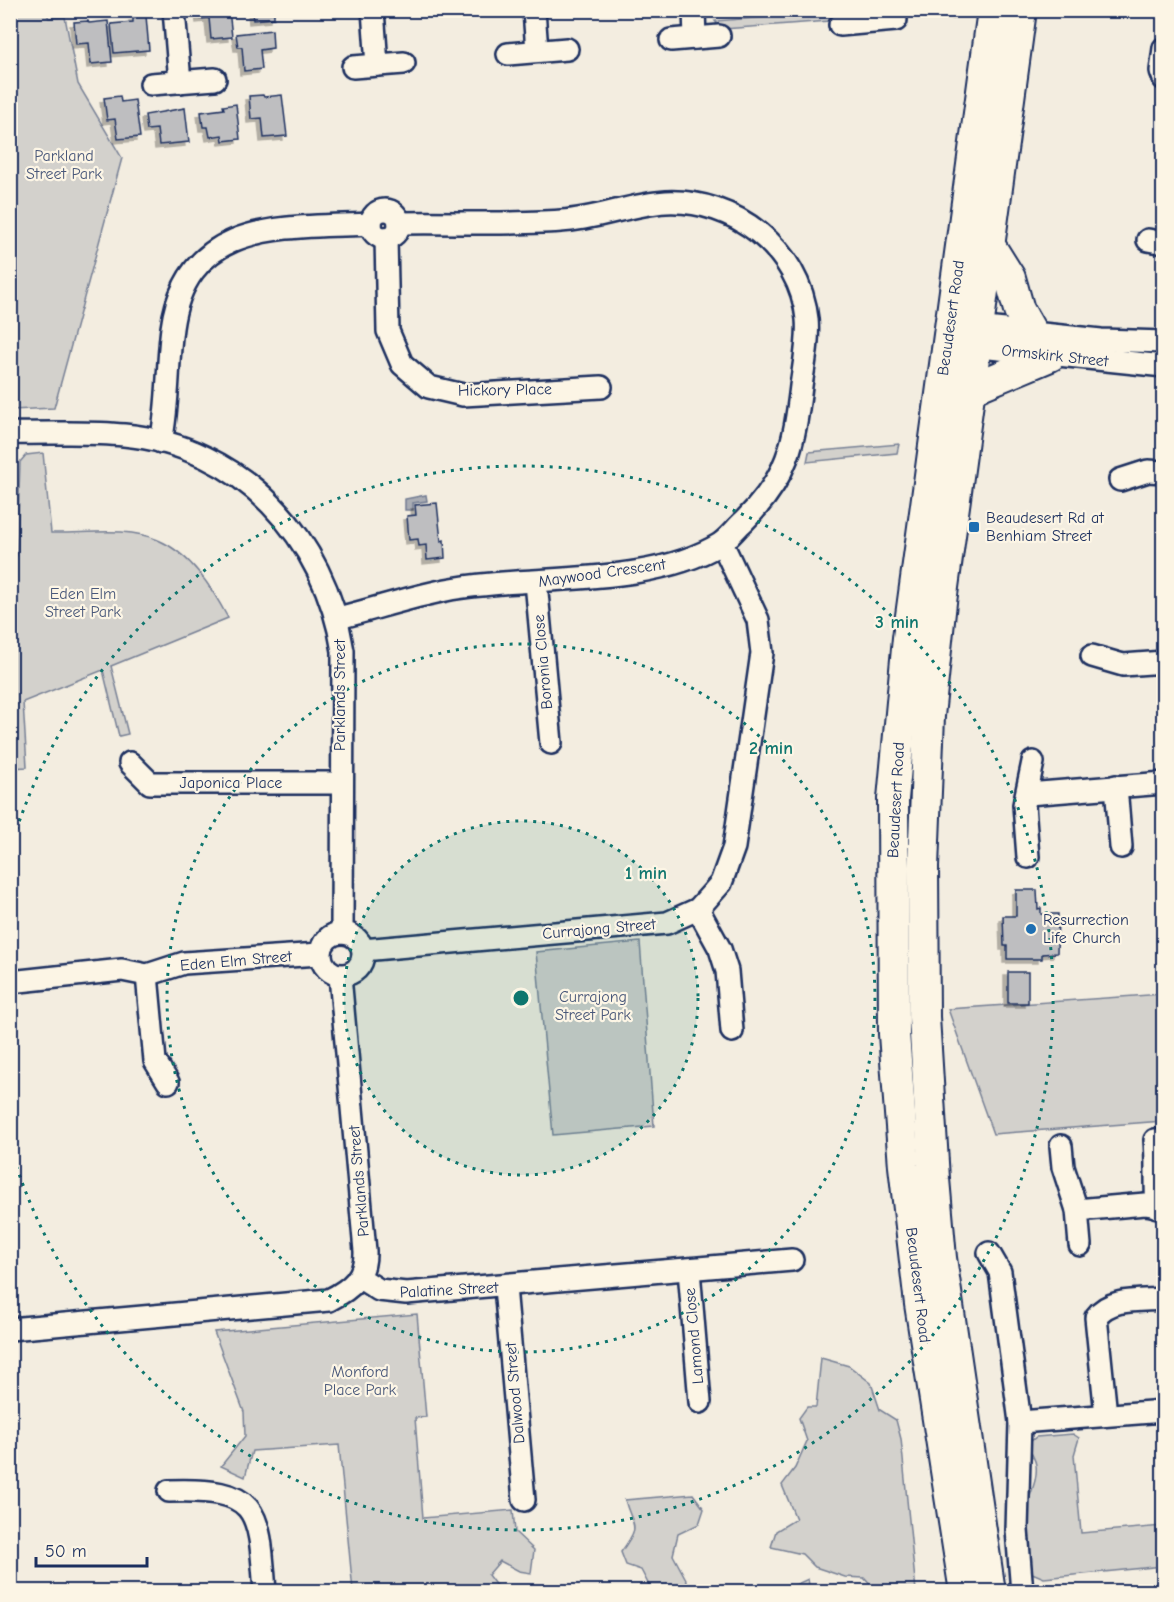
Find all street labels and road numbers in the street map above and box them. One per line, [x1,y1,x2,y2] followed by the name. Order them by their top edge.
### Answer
[934,259,968,377] street label: Beaudesert Road
[1001,341,1110,371] street label: Ormskirk Street
[458,380,552,400] street label: Hickory Place
[537,555,667,591] street label: Maywood Crescent
[530,614,556,710] street label: Boronia Close
[331,639,349,751] street label: Parklands Street
[884,741,908,859] street label: Beaudesert Road
[180,774,282,792] street label: Japonica Place
[542,915,657,943] street label: Currajong Street
[179,947,293,975] street label: Eden Elm Street
[345,1124,373,1237] street label: Parklands Street
[902,1226,934,1344] street label: Beaudesert Road
[399,1278,499,1302] street label: Palatine Street
[681,1287,707,1385] street label: Lamond Close
[502,1341,528,1445] street label: Dalwood Street

